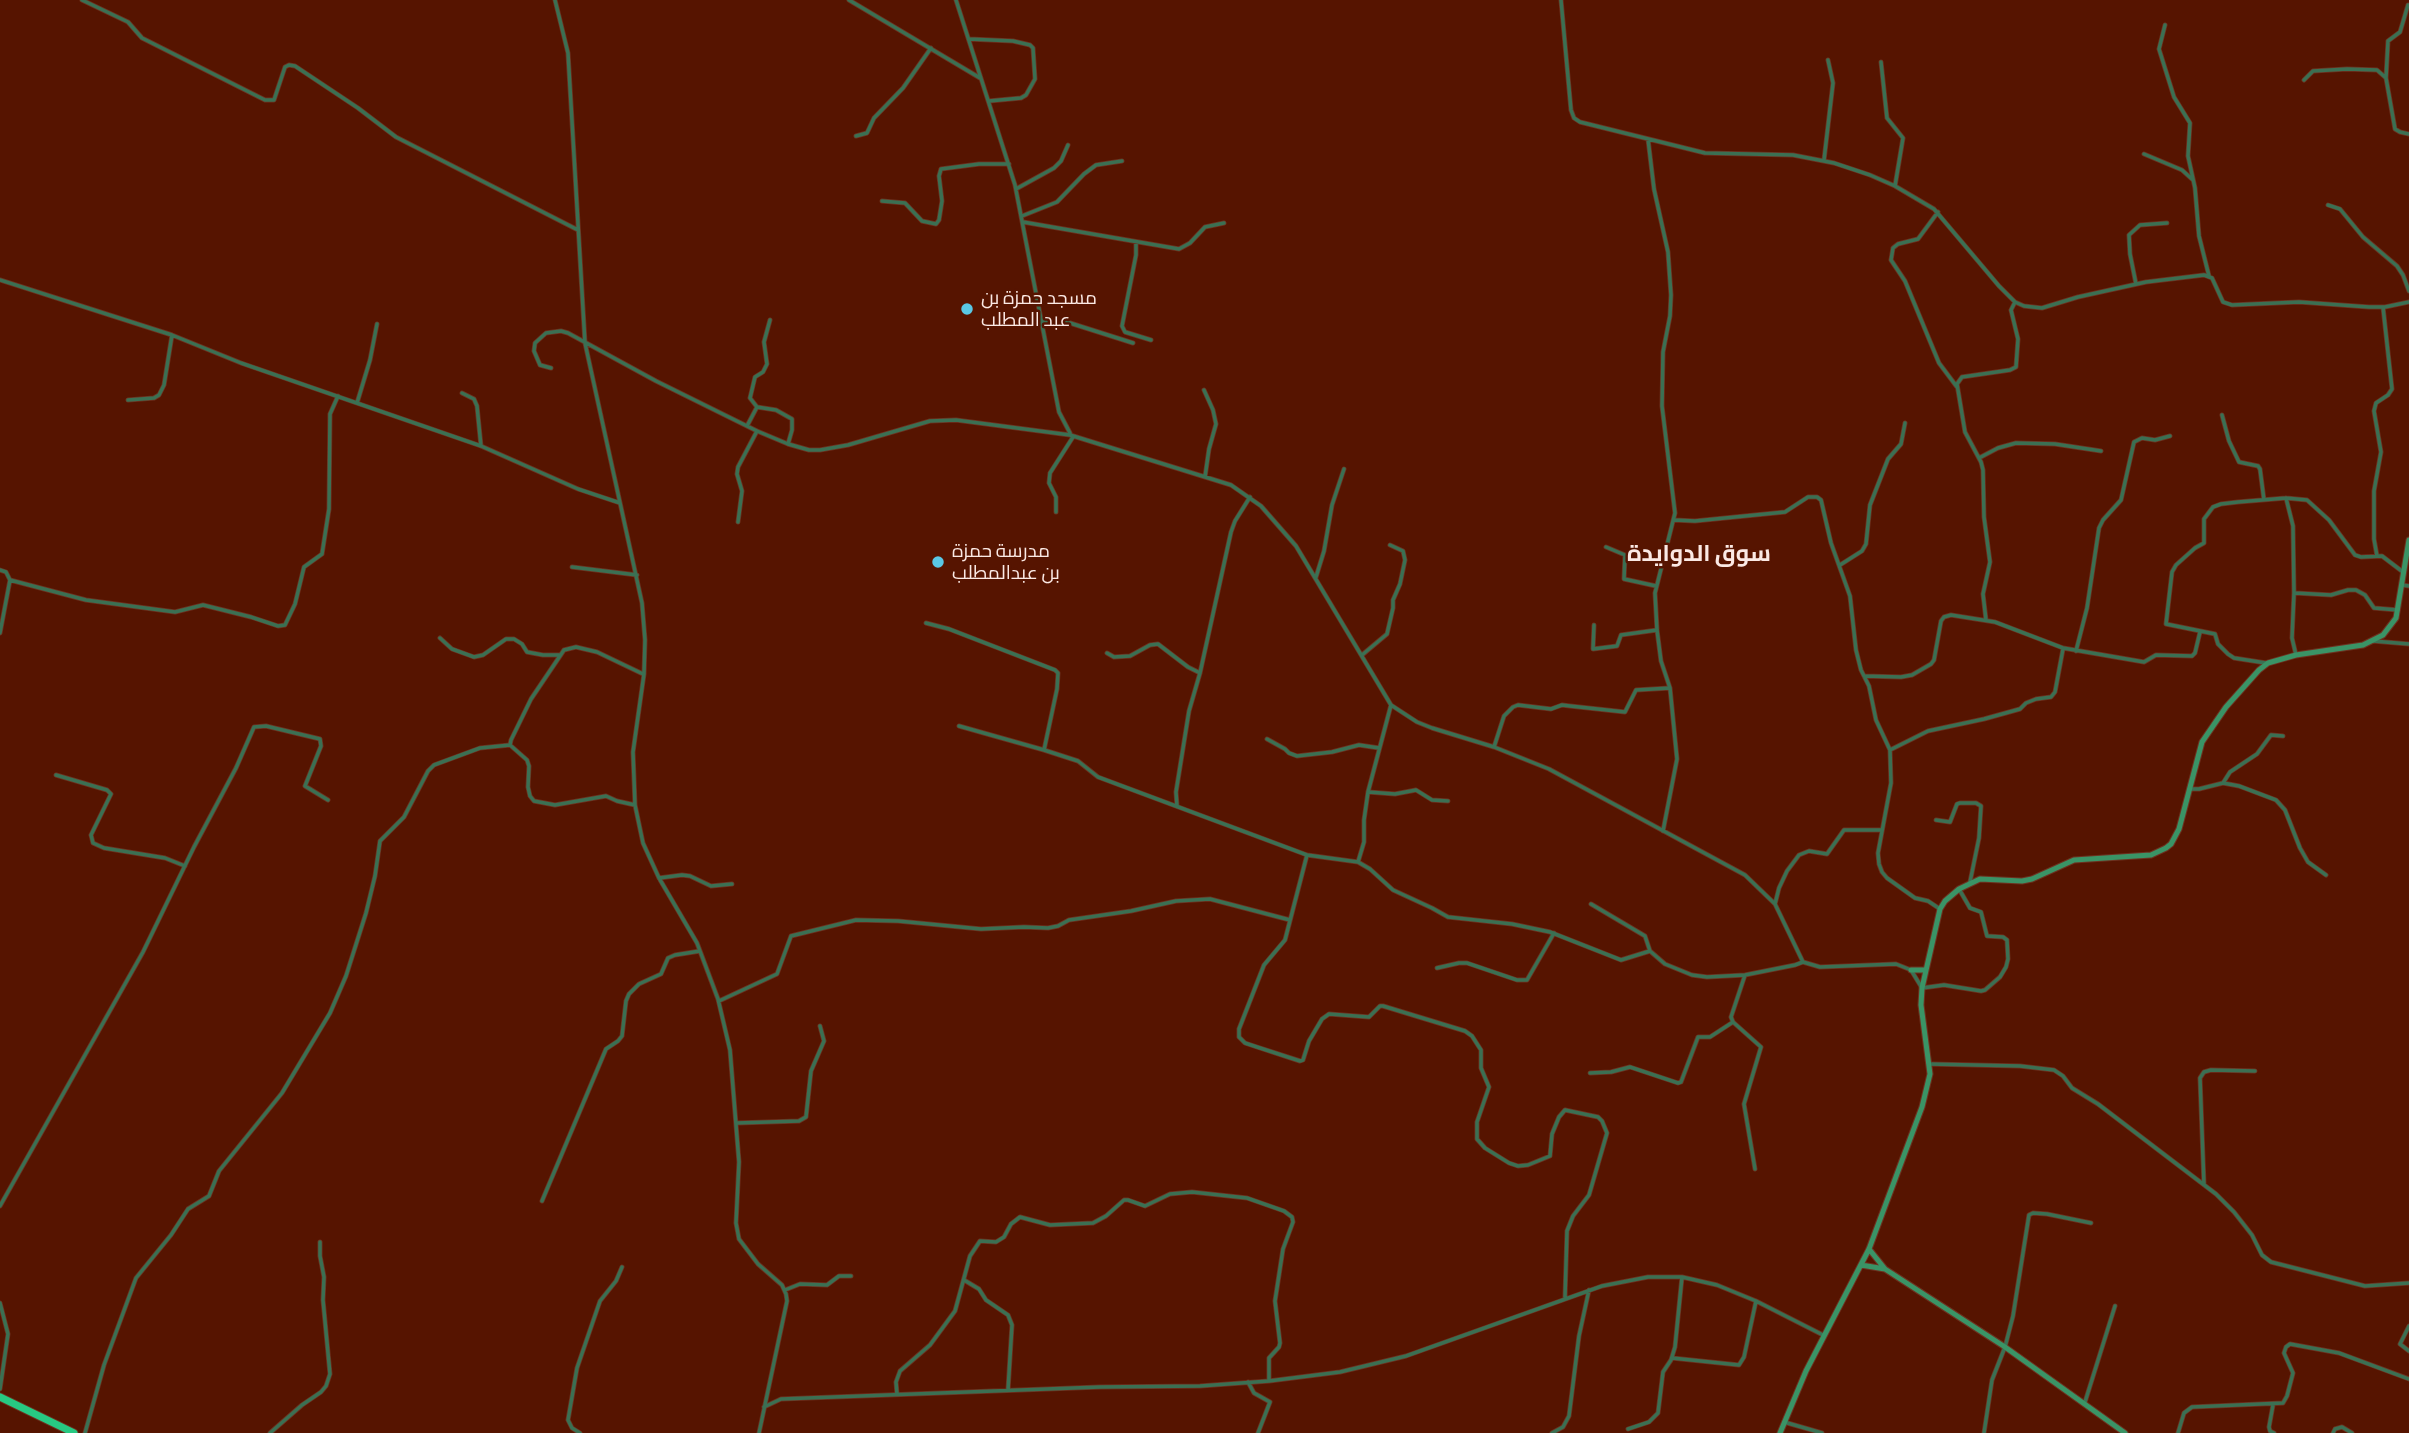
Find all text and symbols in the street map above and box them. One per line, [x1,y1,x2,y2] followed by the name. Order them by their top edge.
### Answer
[981,287,1097,331] place label: مسجد حمزة بن عبد المطلب
[959,301,975,317] marker: مسجد حمزة بن عبد المطلب
[1627,539,1771,567] district label: سوق الدوايدة
[952,540,1060,584] place label: مدرسة حمزة بن عبدالمطلب
[930,554,946,570] marker: مدرسة حمزة بن عبدالمطلب

